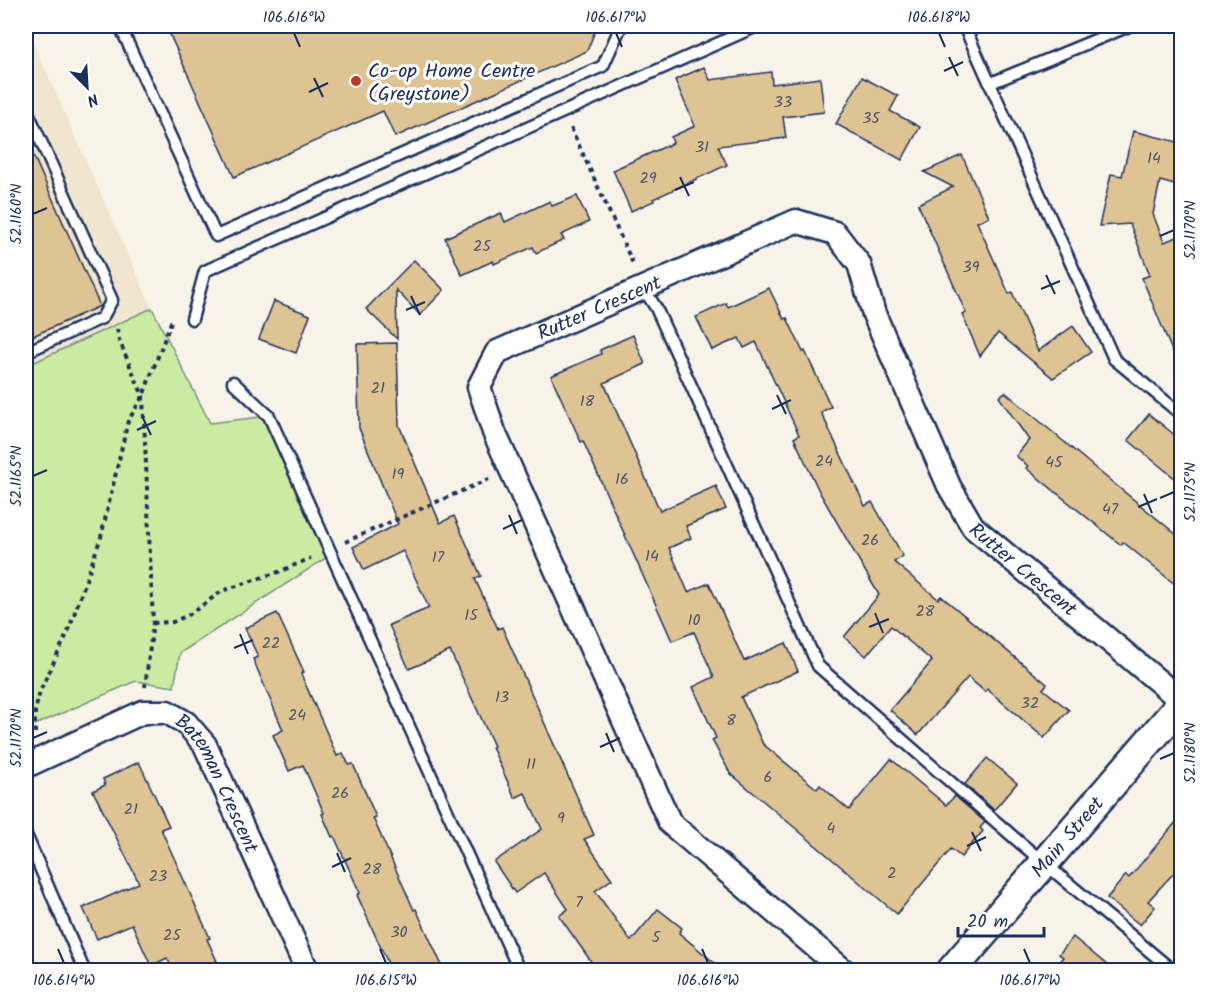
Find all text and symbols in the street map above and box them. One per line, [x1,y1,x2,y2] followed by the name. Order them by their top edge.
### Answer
[263,6,325,30] text: 106.616°W
[586,6,647,30] text: 106.617°W
[907,6,971,30] text: 106.618°W
[368,56,535,111] place label: Co-op Home Centre (Greystone)
[57,57,117,117] north arrow
[349,74,363,88] marker: Co-op Home Centre (Greystone)
[83,86,102,113] text: N
[774,90,792,115] house number: 33
[862,106,881,131] house number: 35
[695,135,709,160] house number: 31
[1147,146,1161,171] house number: 14
[639,166,657,191] house number: 29
[5,184,29,244] text: 52.1160°N
[1179,200,1203,260] text: 52.1170°N
[473,234,492,259] house number: 25
[963,255,980,280] house number: 39
[533,268,667,350] street label: Rutter Crescent
[371,376,385,401] house number: 21
[580,389,595,414] house number: 18
[5,445,29,507] text: 52.1165°N
[815,449,833,474] house number: 24
[1045,450,1064,475] house number: 45
[392,462,405,487] house number: 19
[1179,462,1203,522] text: 52.1175°N
[615,467,629,492] house number: 16
[1102,497,1119,522] house number: 47
[961,516,1084,625] street label: Rutter Crescent
[861,528,879,553] house number: 26
[645,544,659,569] house number: 14
[432,545,445,570] house number: 17
[916,599,935,624] house number: 28
[464,603,479,628] house number: 15
[687,608,701,633] house number: 10
[262,631,280,656] house number: 22
[495,685,509,710] house number: 13
[1021,691,1039,716] house number: 32
[288,703,306,728] house number: 24
[169,706,266,859] street label: Bateman Crescent
[5,708,29,768] text: 52.1170°N
[726,708,736,733] house number: 8
[1179,722,1203,784] text: 52.1180°N
[526,752,536,777] house number: 11
[764,765,772,790] house number: 6
[331,781,349,806] house number: 26
[1024,790,1113,886] street label: Main Street
[124,797,138,822] house number: 21
[557,806,565,831] house number: 9
[827,816,836,841] house number: 4
[363,857,382,882] house number: 28
[887,861,897,886] house number: 2
[149,864,167,889] house number: 23
[575,890,583,915] house number: 7
[958,900,1044,938] scale bar
[967,908,1008,937] text: 20 m
[390,920,408,945] house number: 30
[163,923,182,948] house number: 25
[652,925,662,950] house number: 5
[33,969,95,993] text: 106.614°W
[355,969,417,993] text: 106.615°W
[677,969,739,993] text: 106.616°W
[1000,969,1061,993] text: 106.617°W

